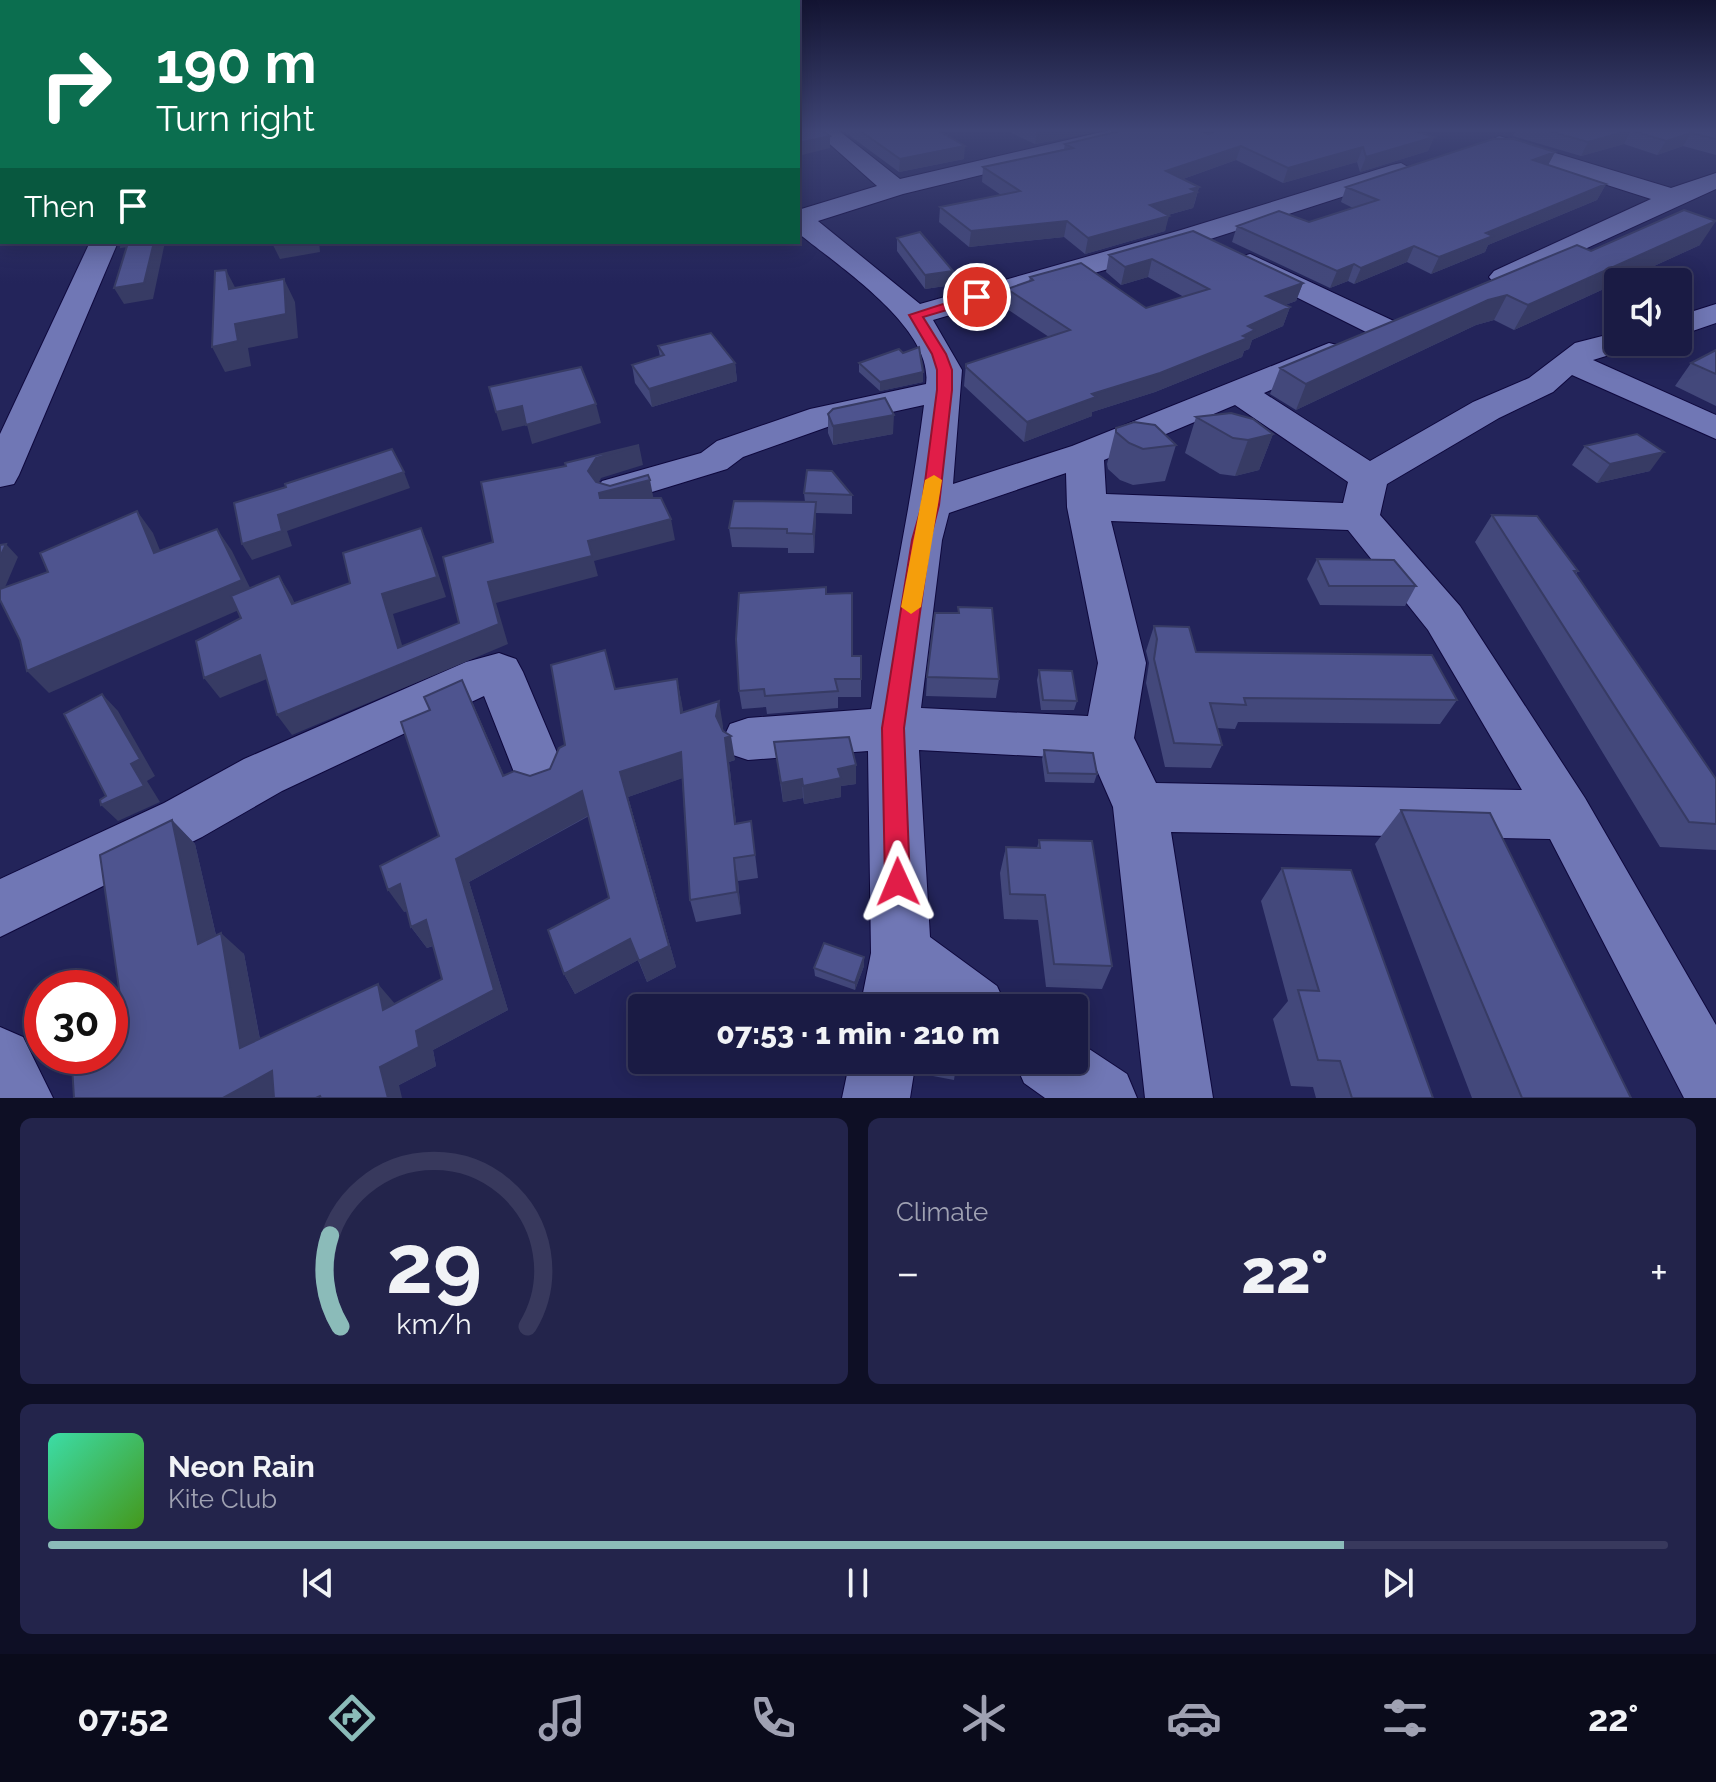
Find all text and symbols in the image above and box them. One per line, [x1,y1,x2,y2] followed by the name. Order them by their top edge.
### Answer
[156,30,317,96] text: 190 m
[24,32,128,136] icon: right
[156,97,315,139] text: Turn right
[111,184,155,228] icon: arrive
[24,189,95,224] text: Then
[943,263,1011,331] pin
[1604,268,1692,356] map controls
[1604,268,1692,356] button: sound
[955,275,999,319] icon: arrive
[856,840,940,924] position arrow
[24,970,128,1074] speed limit sign: 30
[716,1016,1000,1051] text: 07:53 · 1 min · 210 m
[896,1197,988,1227] text: Climate
[386,1215,482,1312] text: 29
[1241,1237,1328,1307] text: 22°
[896,1247,920,1298] text: −
[1650,1247,1668,1298] text: +
[396,1307,472,1341] text: km/h
[168,1449,315,1484] text: Neon Rain
[168,1484,277,1514] text: Kite Club
[296,1561,340,1605] icon: previous
[836,1561,880,1605] icon: pause
[1376,1561,1420,1605] icon: next
[324,1690,380,1746] icon: directions
[534,1690,590,1746] icon: music
[745,1690,801,1746] icon: phone
[956,1690,1012,1746] icon: climate
[1166,1690,1222,1746] icon: car
[1377,1690,1433,1746] icon: filters
[77,1697,169,1739] text: 07:52
[1588,1697,1639,1739] text: 22°

